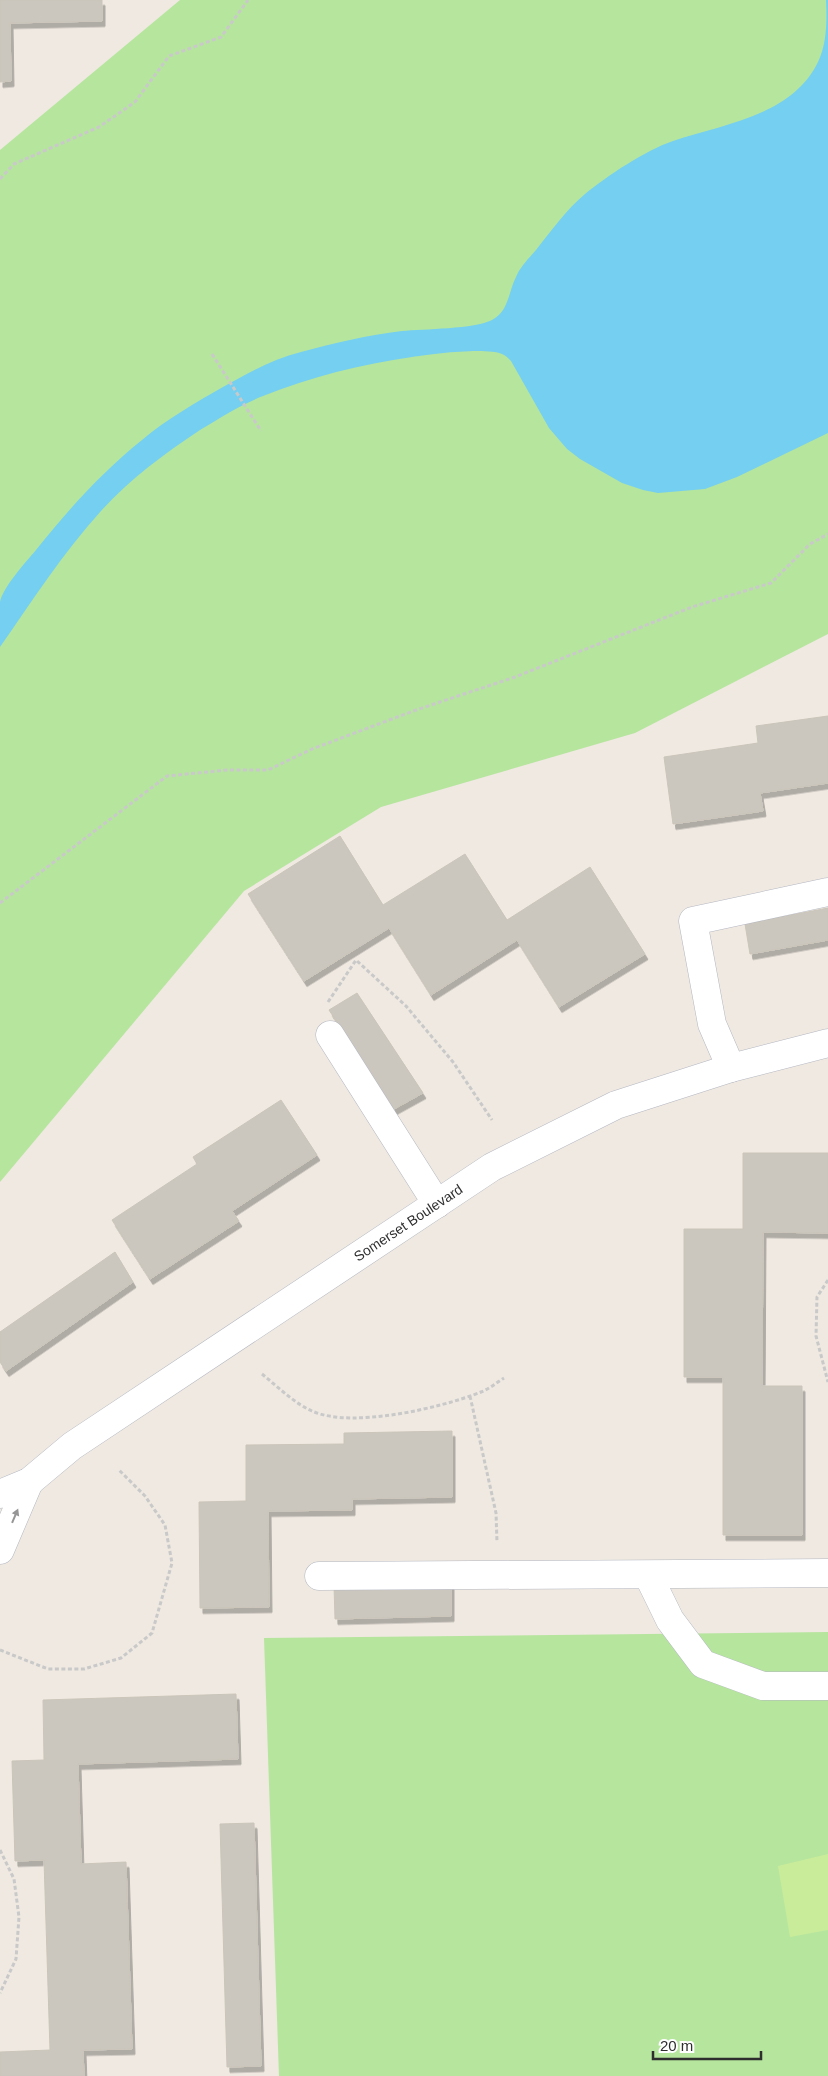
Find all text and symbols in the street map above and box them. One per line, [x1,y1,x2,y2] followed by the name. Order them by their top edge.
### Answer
[351,1181,465,1265] street label: Somerset Boulevard
[11,1509,19,1523] one-way arrow
[653,2028,760,2060] scale bar
[660,2037,693,2054] text: 20 m

